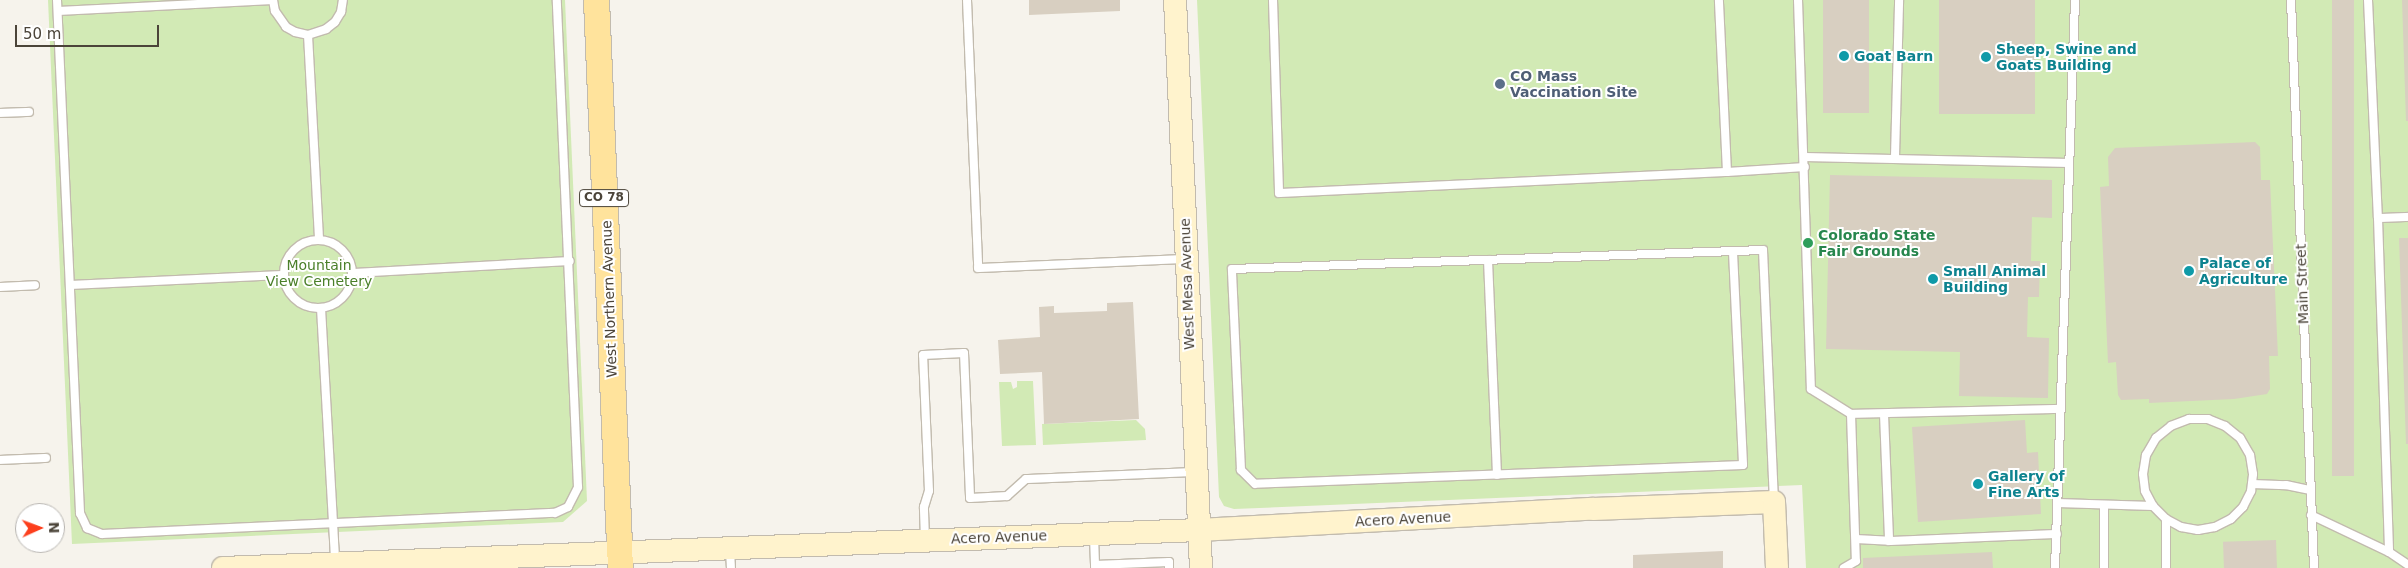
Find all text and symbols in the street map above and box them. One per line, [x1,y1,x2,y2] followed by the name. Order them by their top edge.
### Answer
[18,15,161,47] scale bar
[23,25,61,43] text: 50 m
[1996,41,2137,74] place label: Sheep, Swine and Goats Building
[1854,48,1933,64] place label: Goat Barn
[1838,50,1850,62] marker: Goat Barn
[1980,51,1992,63] marker: Sheep, Swine and Goats Building
[1510,68,1637,100] place label: CO Mass Vaccination Site
[1494,78,1506,90] marker: CO Mass Vaccination Site
[579,188,629,208] road number: CO 78
[1176,218,1198,350] street label: West Mesa Avenue
[598,220,620,378] street label: West Northern Avenue
[1818,227,1936,260] place label: Colorado State Fair Grounds
[1802,237,1814,249] marker: Colorado State Fair Grounds
[2292,244,2312,324] street label: Main Street
[2199,255,2288,288] place label: Palace of Agriculture
[266,257,372,290] park label: Mountain View Cemetery
[1943,263,2046,296] place label: Small Animal Building
[2183,265,2195,277] marker: Palace of Agriculture
[1927,273,1939,285] marker: Small Animal Building
[1988,468,2065,501] place label: Gallery of Fine Arts
[1972,478,1984,490] marker: Gallery of Fine Arts
[15,503,65,553] north arrow
[1355,508,1451,530] street label: Acero Avenue
[46,521,62,534] text: N
[951,527,1047,547] street label: Acero Avenue

